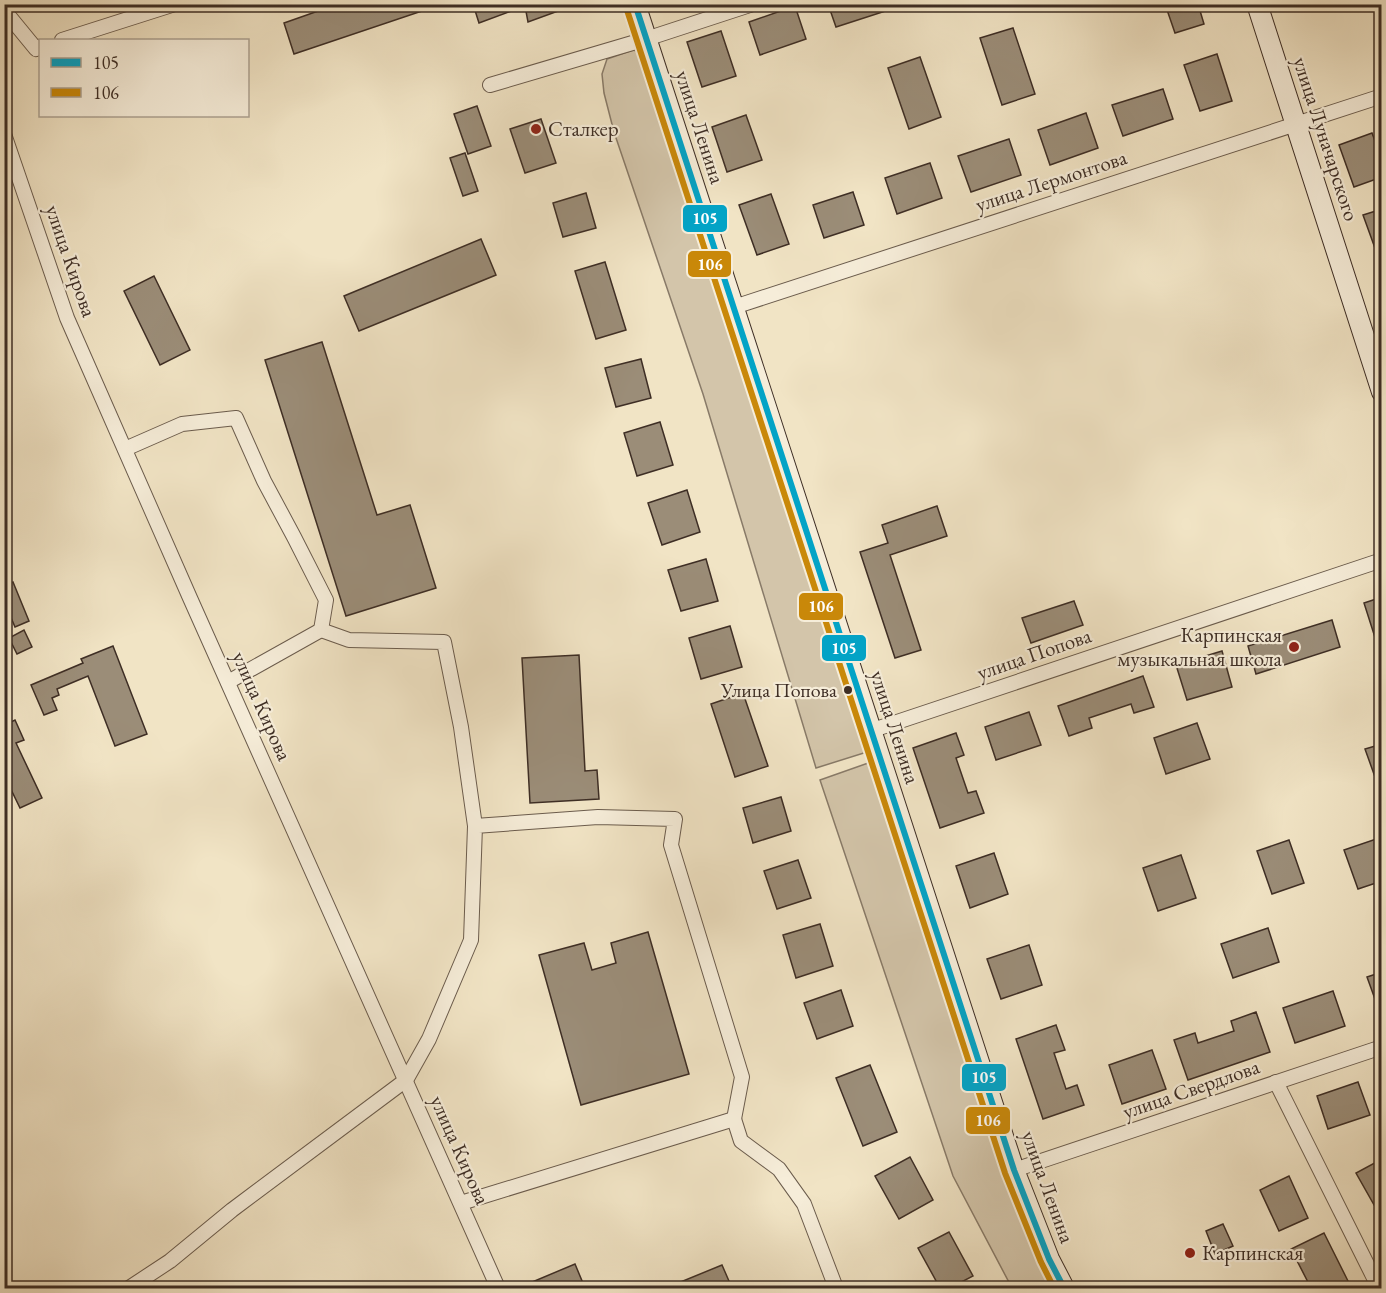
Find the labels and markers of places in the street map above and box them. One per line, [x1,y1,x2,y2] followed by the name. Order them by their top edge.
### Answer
[548,115,619,142] place label: Сталкер
[529,122,543,136] marker: Сталкер
[1117,621,1283,672] place label: Карпинская музыкальная школа
[1287,640,1301,654] marker: Карпинская музыкальная школа
[720,677,837,703] place label: Улица Попова
[842,684,854,696] marker: Улица Попова
[1202,1239,1303,1266] place label: Карпинская
[1183,1246,1197,1260] marker: Карпинская

